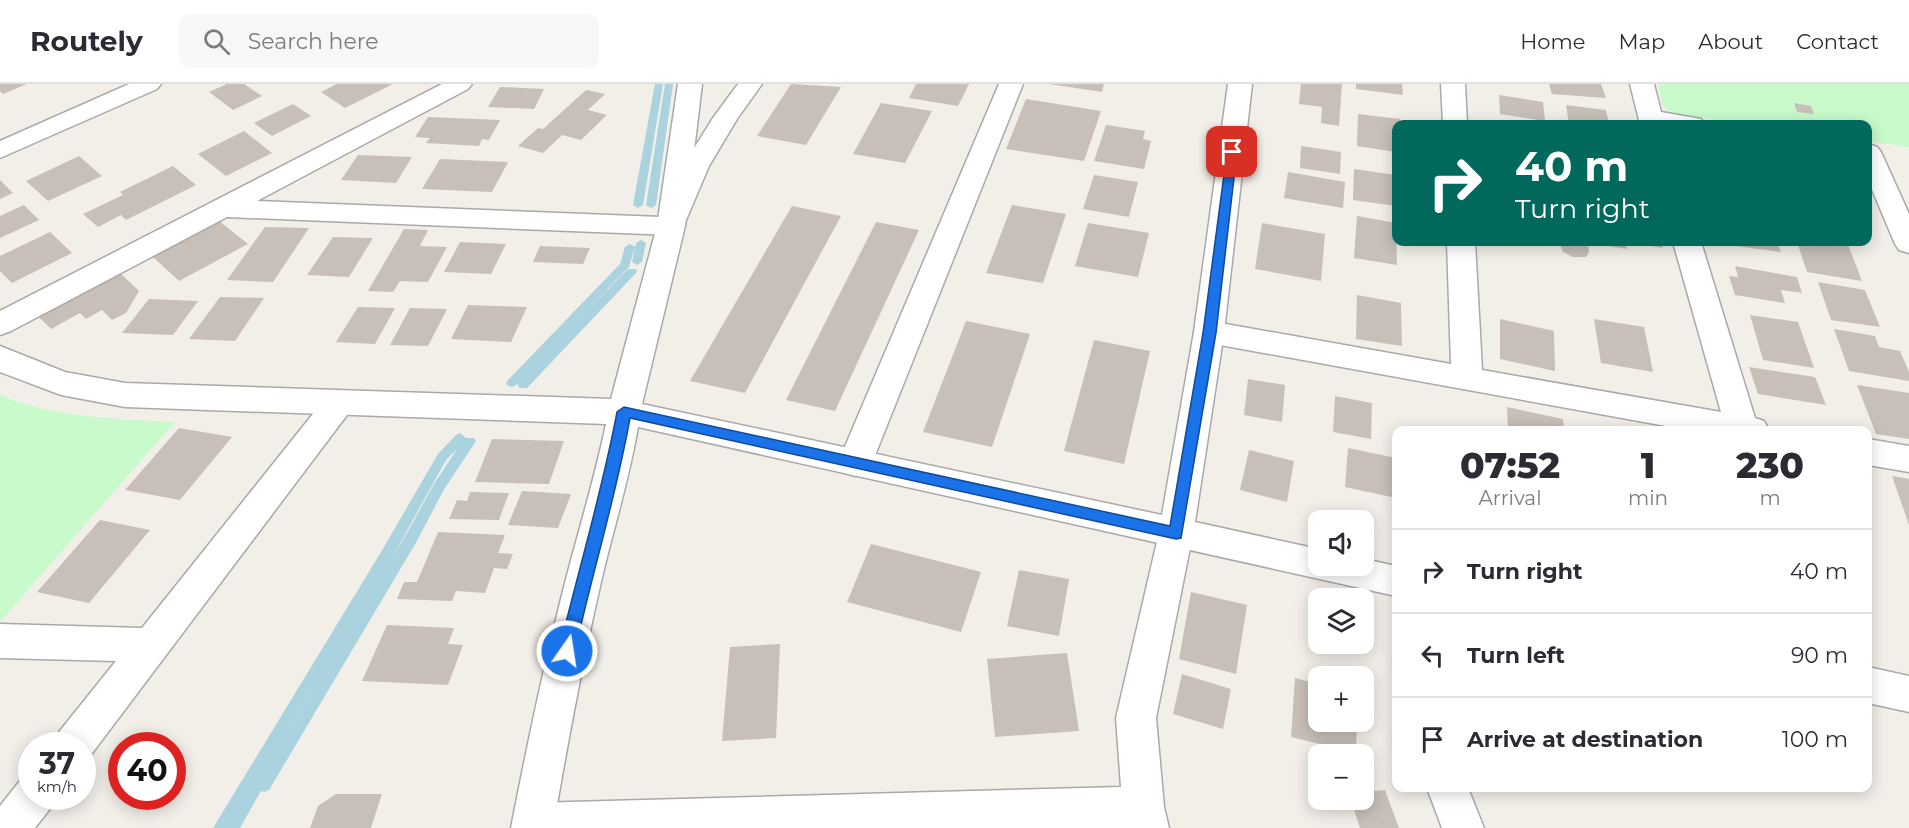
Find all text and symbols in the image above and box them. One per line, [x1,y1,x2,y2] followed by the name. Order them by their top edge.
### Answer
[179,14,599,68] search box
[30,24,143,58] text: Routely
[200,25,233,58] icon: search
[248,28,379,55] text: Search here
[1520,29,1585,54] text: Home
[1618,29,1665,54] text: Map
[1698,29,1763,54] text: About
[1796,29,1879,54] text: Contact
[1206,126,1257,177] pin
[1215,135,1248,168] icon: arrive
[1515,140,1628,192] text: 40 m
[1416,144,1494,222] icon: right
[1515,192,1650,225] text: Turn right
[1460,443,1560,487] text: 07:52
[1641,443,1655,487] text: 1
[1736,443,1804,487] text: 230
[1478,486,1542,510] text: Arrival
[1628,486,1668,510] text: min
[1759,486,1781,510] text: m
[1308,510,1374,810] map controls
[1308,510,1374,576] button: sound
[1416,555,1449,588] icon: right
[1467,558,1582,585] text: Turn right
[1790,558,1848,585] text: 40 m
[1308,588,1374,654] button: layers
[535,619,599,683] position arrow
[1416,639,1449,672] icon: left
[1467,642,1565,669] text: Turn left
[1791,642,1848,669] text: 90 m
[1308,666,1374,732] button: +
[1416,723,1449,756] icon: arrive
[1467,726,1703,753] text: Arrive at destination
[1782,726,1848,753] text: 100 m
[108,732,186,810] speed limit sign: 40
[1308,744,1374,810] button: −
[39,745,75,782] text: 37
[37,777,77,796] text: km/h

